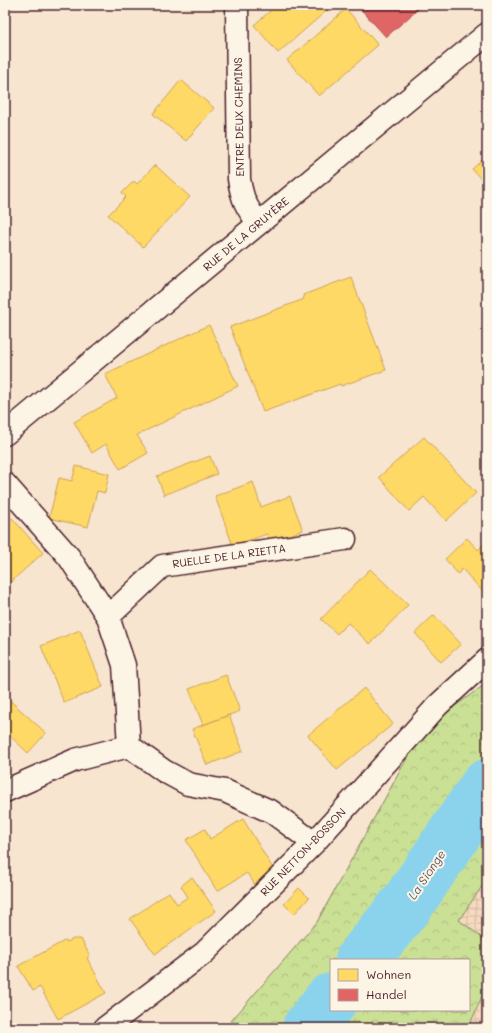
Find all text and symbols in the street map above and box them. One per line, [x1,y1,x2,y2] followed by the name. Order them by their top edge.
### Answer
[230,57,247,177] street label: ENTRE DEUX CHEMINS
[200,193,292,274] street label: RUE DE LA GRUYÈRE
[171,540,287,571] street label: RUELLE DE LA RIETTA
[257,804,349,899] street label: RUE NETTON-BOSSON
[404,847,449,902] water label: La Sionge
[330,959,470,1011] legend
[366,966,411,982] text: Wohnen
[366,986,407,1002] text: Handel

